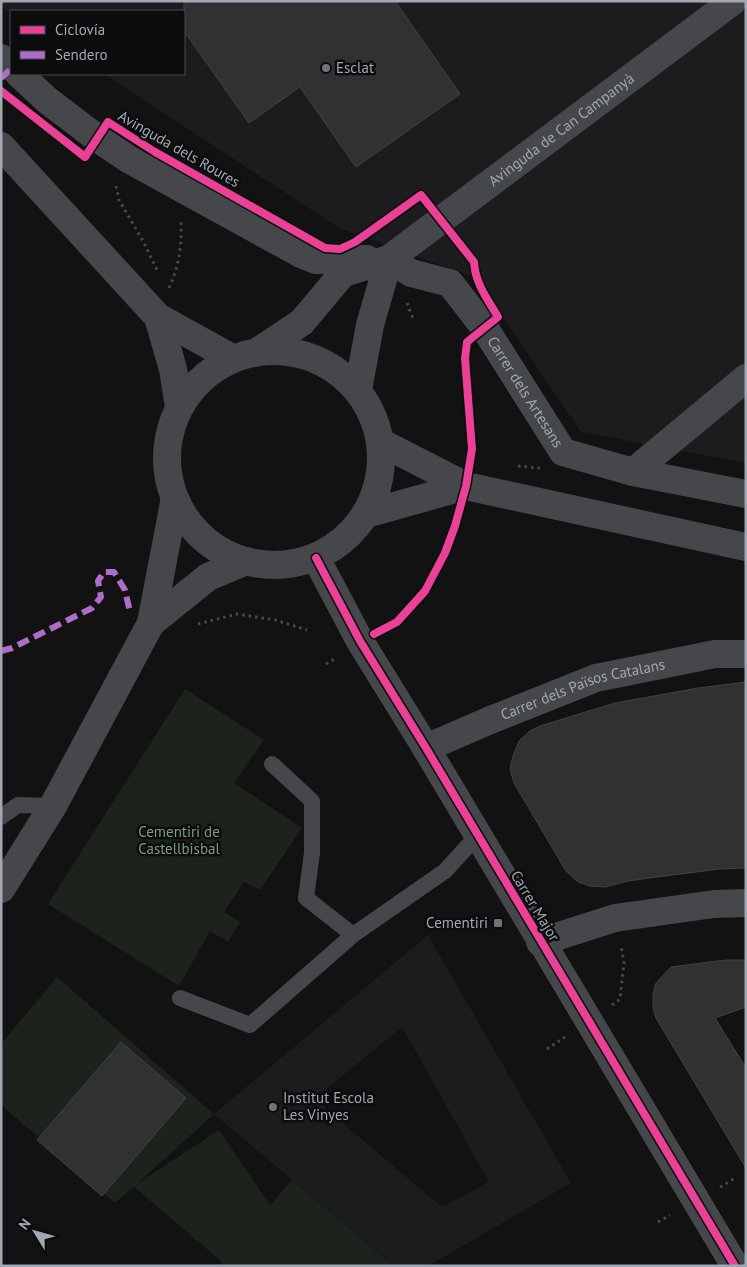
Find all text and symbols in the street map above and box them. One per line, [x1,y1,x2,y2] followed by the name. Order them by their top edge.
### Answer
[10,10,185,75] legend
[55,20,105,39] text: Ciclovía
[55,45,108,64] text: Sendero
[336,58,374,77] place label: Esclat
[320,62,332,74] marker: Esclat
[484,68,638,190] street label: Avinguda de Can Campanyà
[115,106,243,191] street label: Avinguda dels Roures
[483,333,568,451] street label: Carrer dels Artesans
[498,654,667,724] street label: Carrer dels Països Catalans
[138,822,220,858] park label: Cementiri de Castellbisbal
[507,867,564,945] street label: Carrer Major
[426,913,488,932] place label: Cementiri
[492,917,504,929] marker: Cementiri
[283,1088,374,1124] place label: Institut Escola Les Vinyes
[267,1101,279,1113] marker: Institut Escola Les Vinyes
[10,1207,60,1257] north arrow
[15,1215,35,1233] text: N

